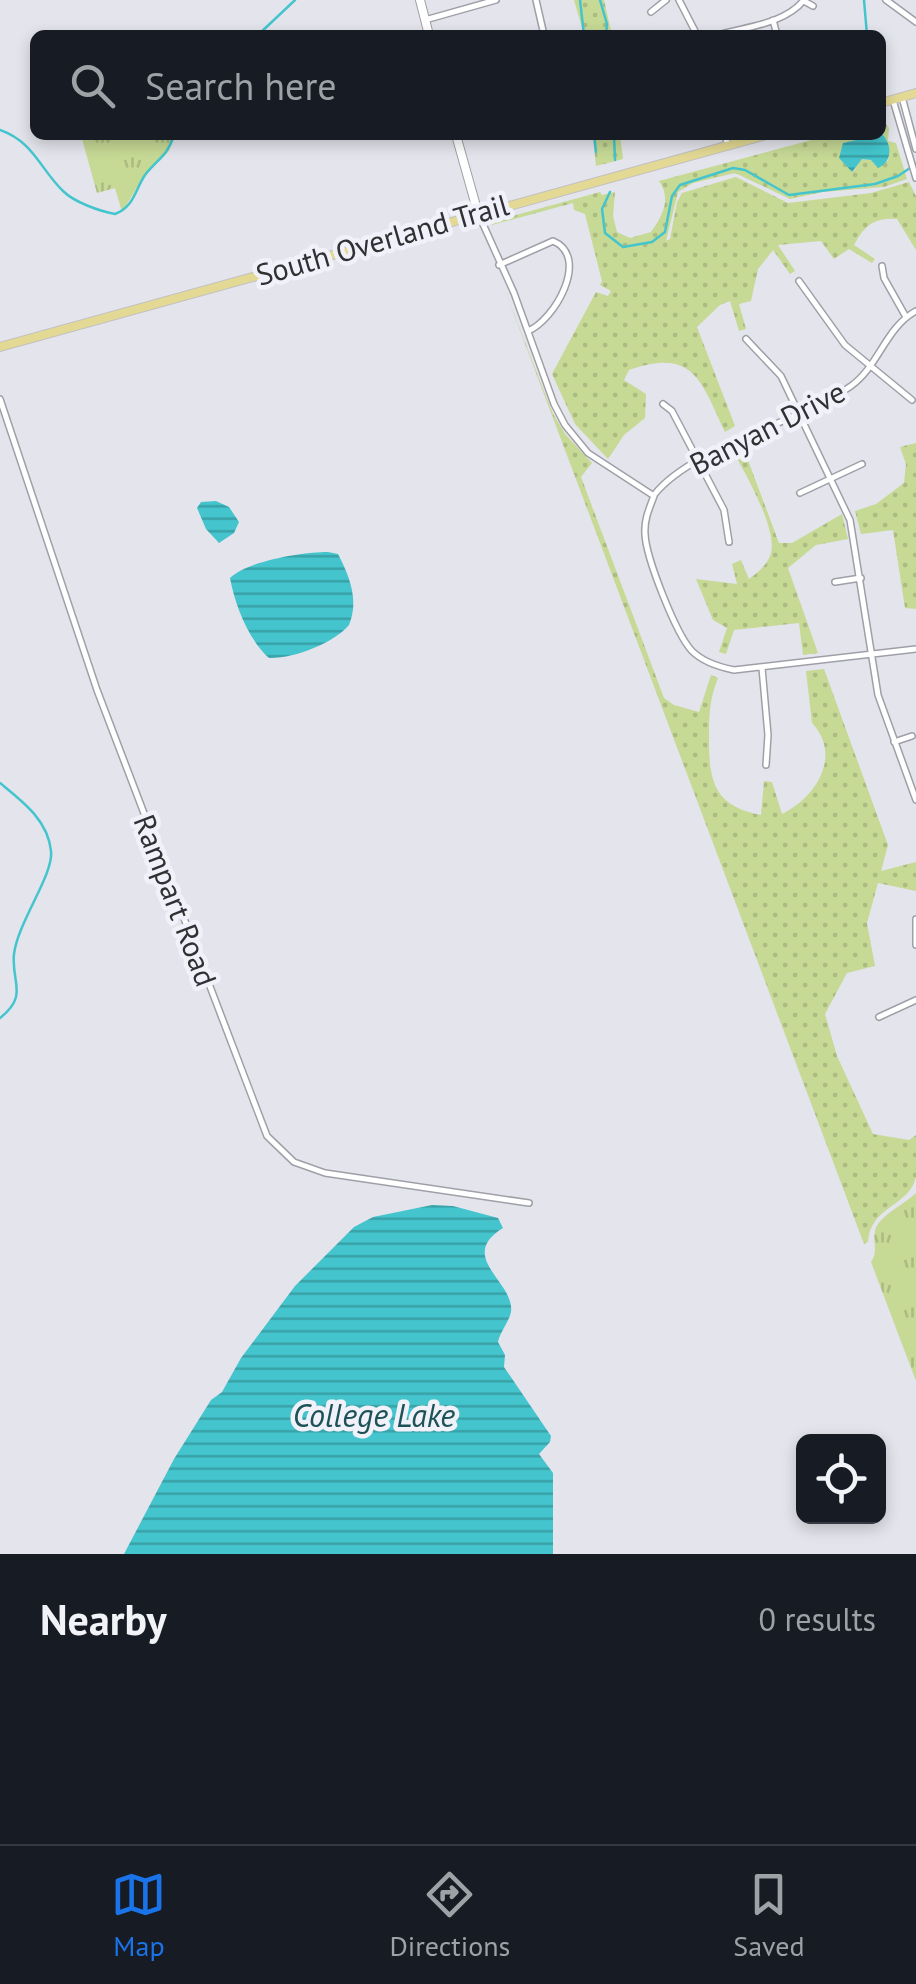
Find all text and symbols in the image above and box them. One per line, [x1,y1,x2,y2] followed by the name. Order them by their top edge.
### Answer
[30,30,886,140] search box
[65,58,120,113] icon: search
[145,61,337,110] text: Search here
[251,184,513,294] street label: South Overland Trail
[683,371,851,483] street label: Banyan Drive
[125,809,227,991] street label: Rampart Road
[293,1394,455,1436] water label: College Lake
[796,1434,886,1524] map controls
[796,1434,886,1524] button: locate
[40,1592,167,1647] text: Nearby
[758,1598,876,1640] text: 0 results
[111,1867,166,1964] tab: Map
[389,1867,510,1964] tab: Directions
[733,1867,805,1964] tab: Saved

